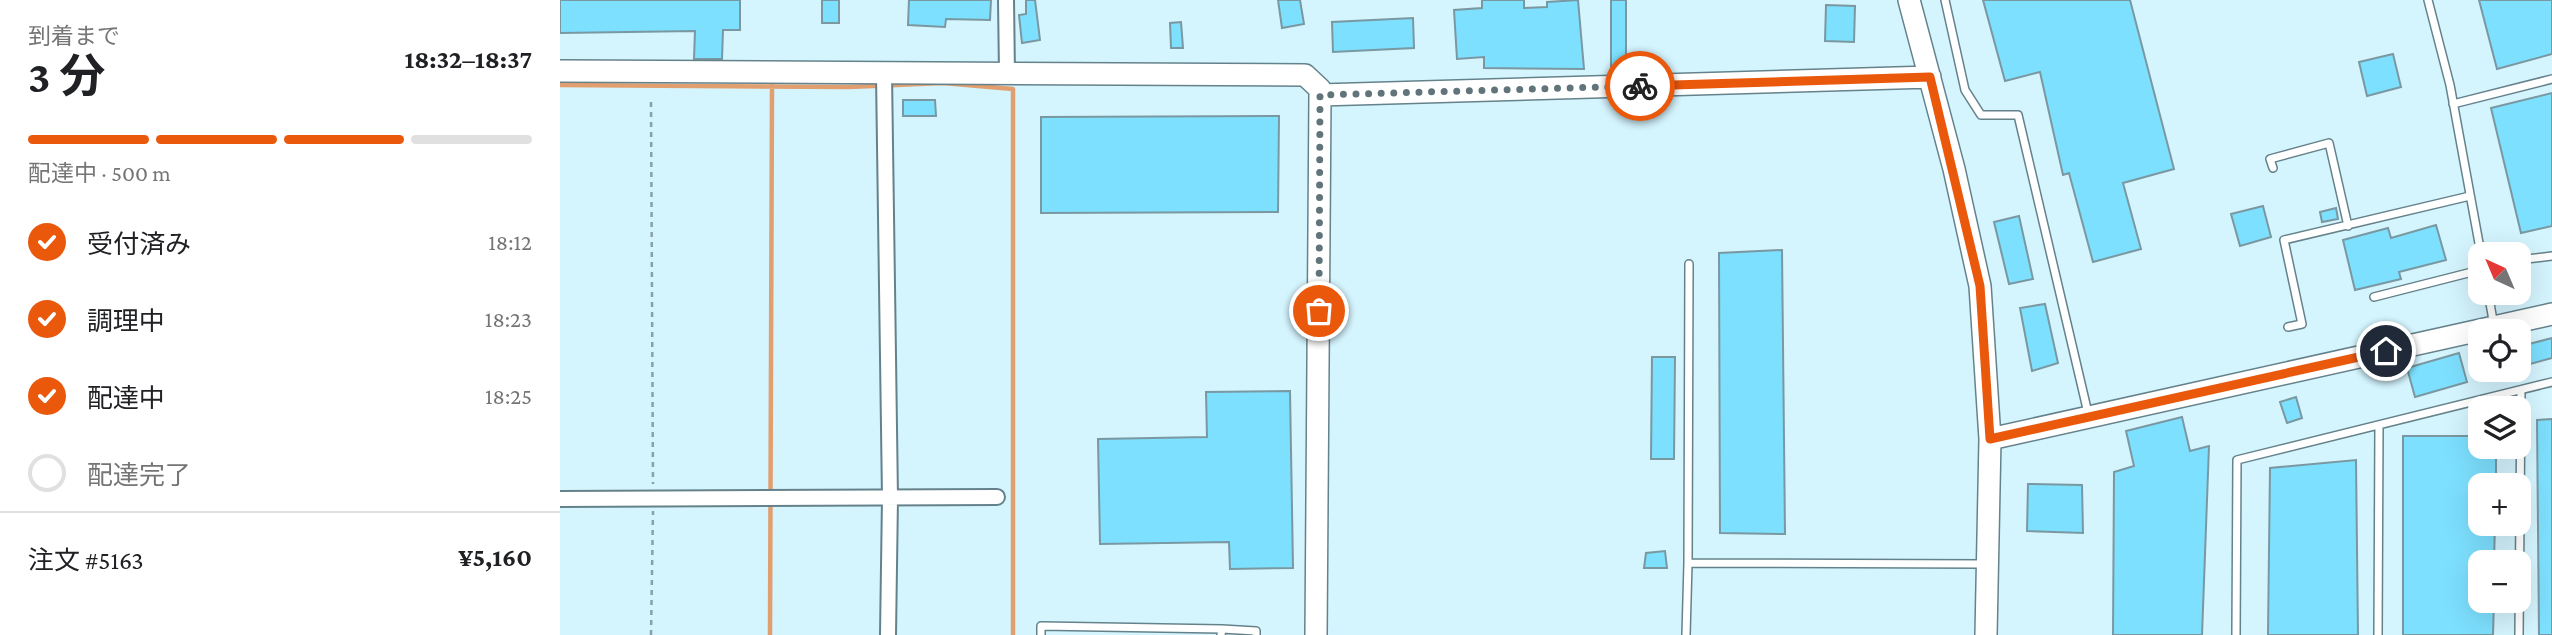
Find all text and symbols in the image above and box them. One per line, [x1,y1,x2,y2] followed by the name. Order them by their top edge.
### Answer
[28,23,120,49] text: 到着まで
[404,45,532,74] text: 18:32–18:37
[28,51,105,102] text: 3 分
[1605,51,1675,121] courier
[1621,67,1659,105] icon: bike
[28,160,171,186] text: 配達中 · 500 m
[28,223,66,261] icon: check
[488,229,532,255] text: 18:12
[87,230,191,259] text: 受付済み
[2468,242,2530,304] north arrow
[2468,242,2531,613] map controls
[1289,281,1349,341] pin
[1300,292,1338,330] icon: bag
[28,300,66,338] icon: check
[485,306,532,332] text: 18:23
[87,307,165,336] text: 調理中
[2468,319,2531,382] button: locate
[2356,321,2416,381] pin
[2367,332,2405,370] icon: home
[28,377,66,415] icon: check
[485,383,532,409] text: 18:25
[87,384,165,413] text: 配達中
[2468,396,2531,459] button: layers
[87,461,191,490] text: 配達完了
[2468,473,2531,536] button: +
[458,543,532,572] text: ¥5,160
[28,546,144,575] text: 注文 #5163
[2468,550,2531,613] button: −

